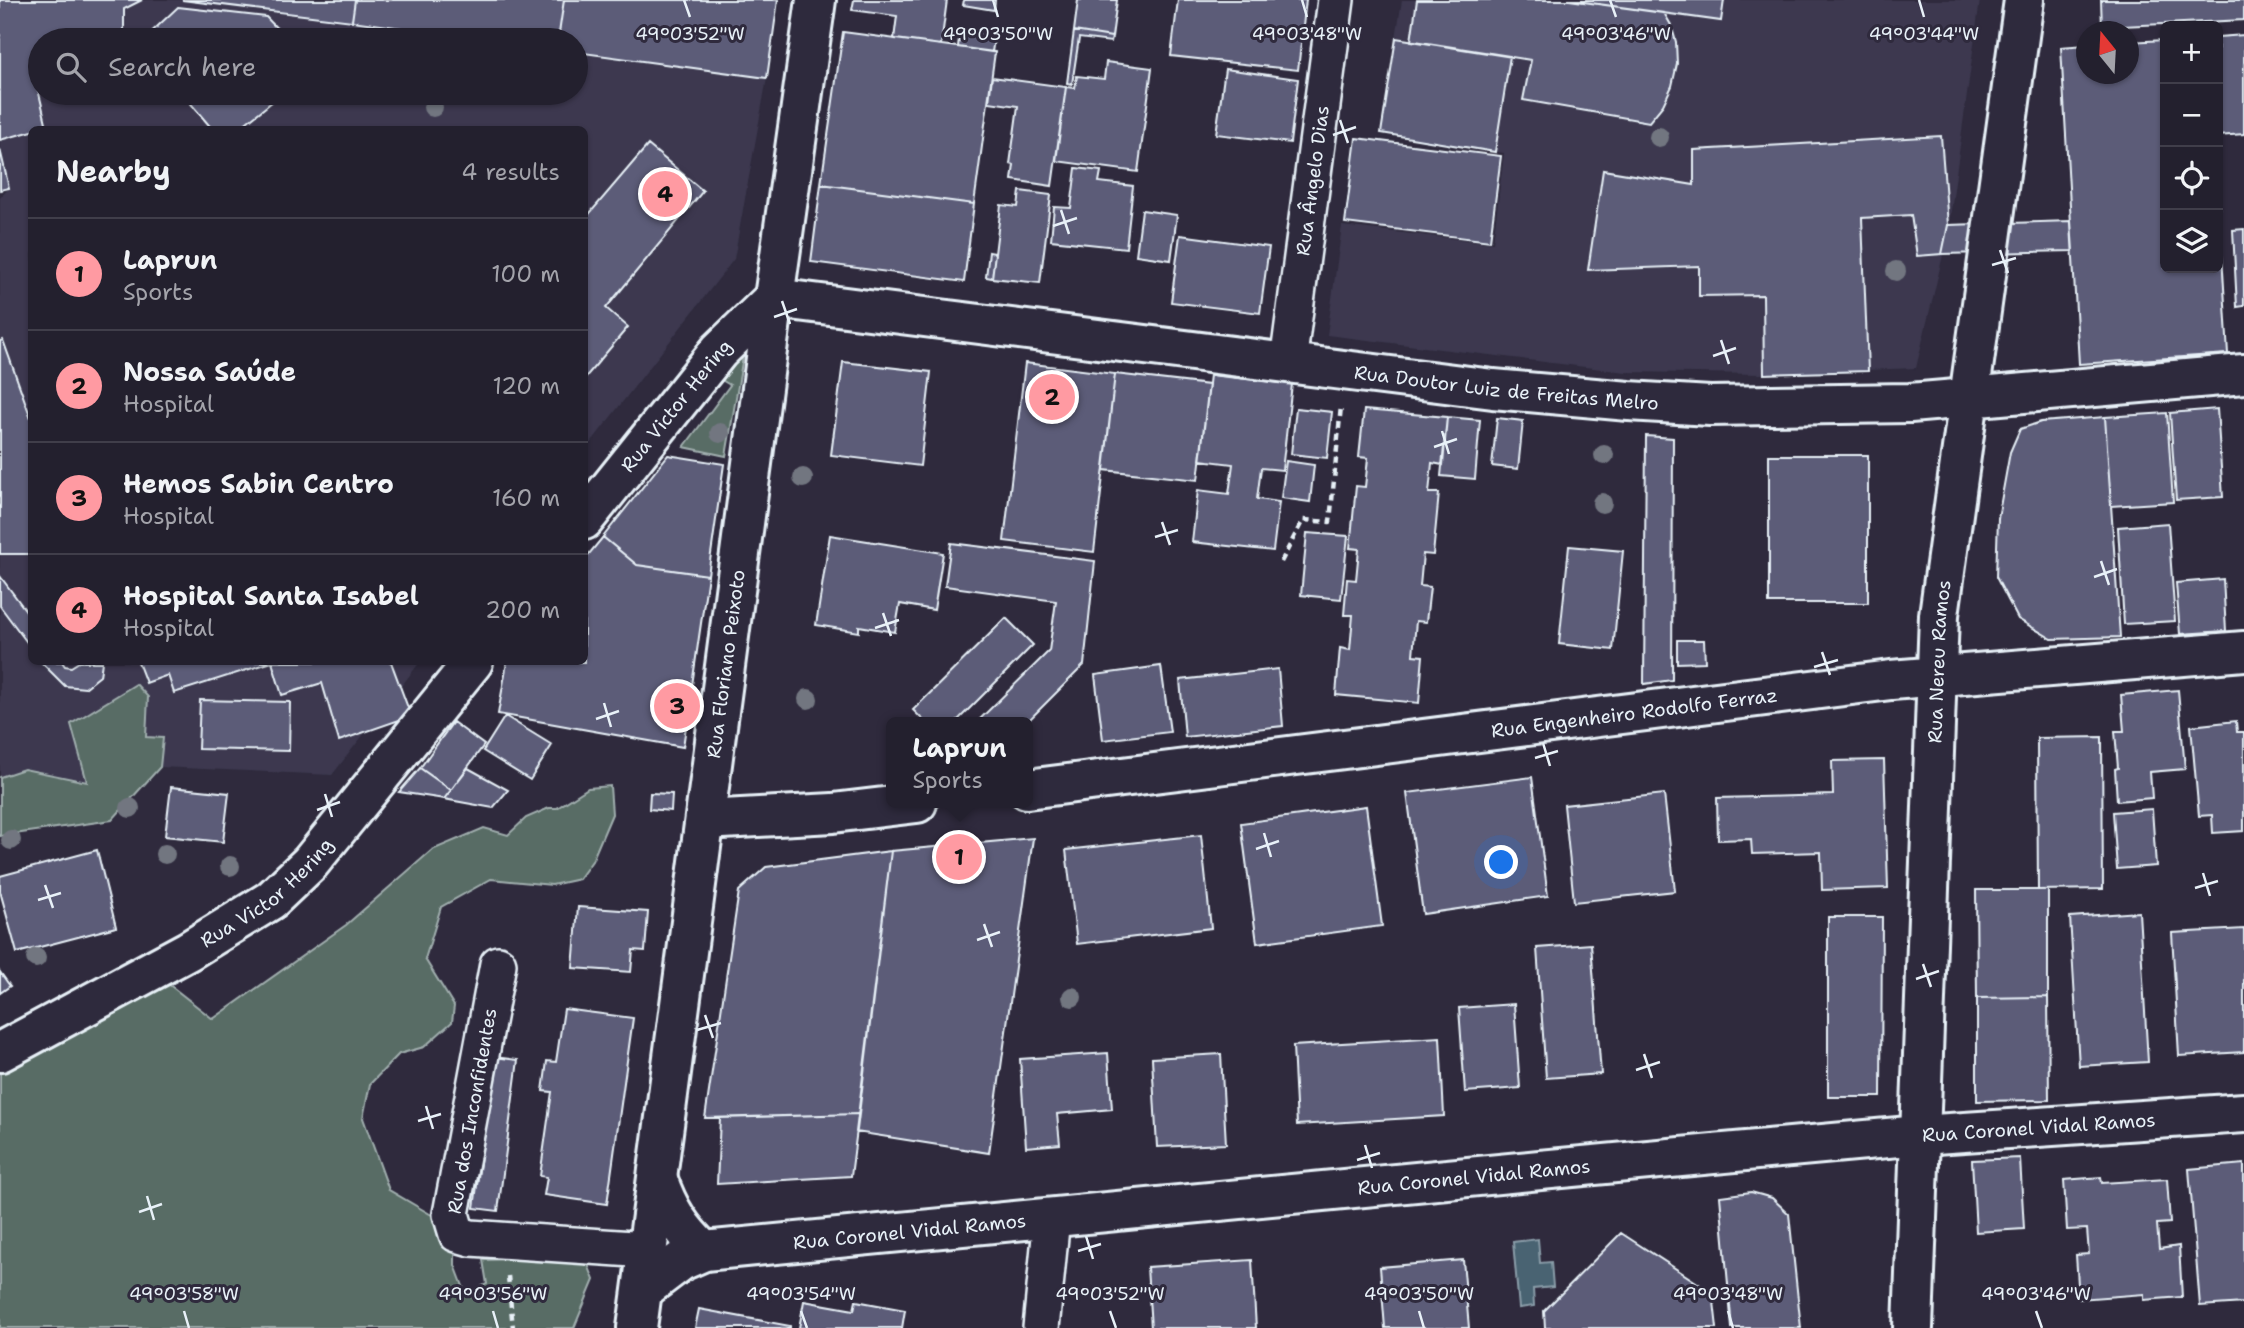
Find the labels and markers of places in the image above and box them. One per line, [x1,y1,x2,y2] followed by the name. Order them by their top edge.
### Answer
[642,168,688,220] pin: 4
[1029,371,1075,423] pin: 2
[654,680,700,732] pin: 3
[936,831,982,883] pin: 1

